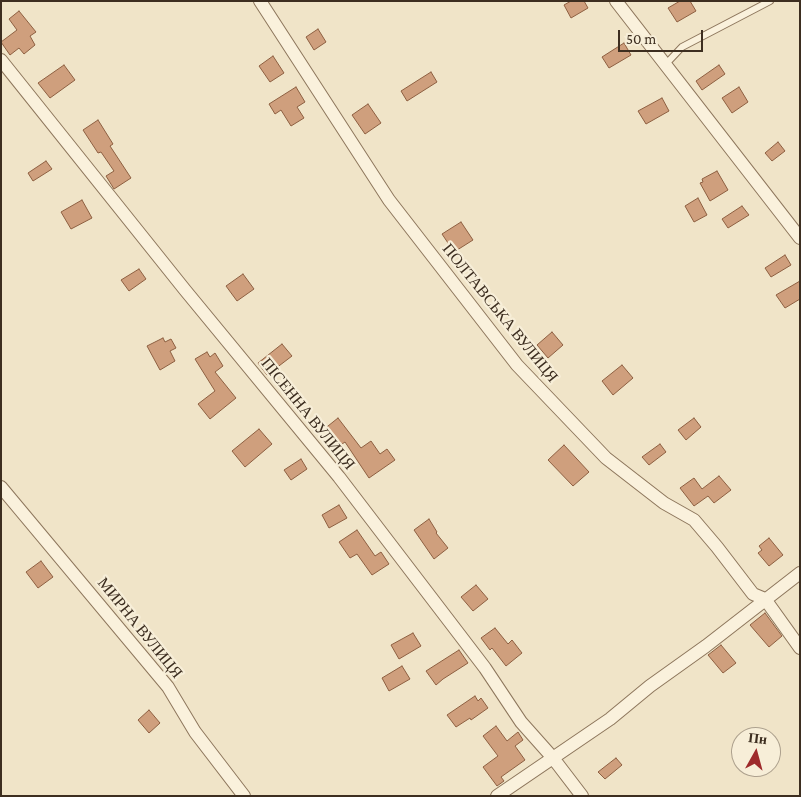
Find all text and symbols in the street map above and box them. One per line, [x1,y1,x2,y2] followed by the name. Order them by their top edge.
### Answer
[621,20,706,52] scale bar
[626,31,656,47] text: 50 m
[438,240,562,386] street label: ПОЛТАВСЬКА ВУЛИЦЯ
[257,354,359,474] street label: ПІСЕННА ВУЛИЦЯ
[93,574,187,682] street label: МИРНА ВУЛИЦЯ
[731,727,781,777] north arrow
[747,729,768,747] text: Пн

